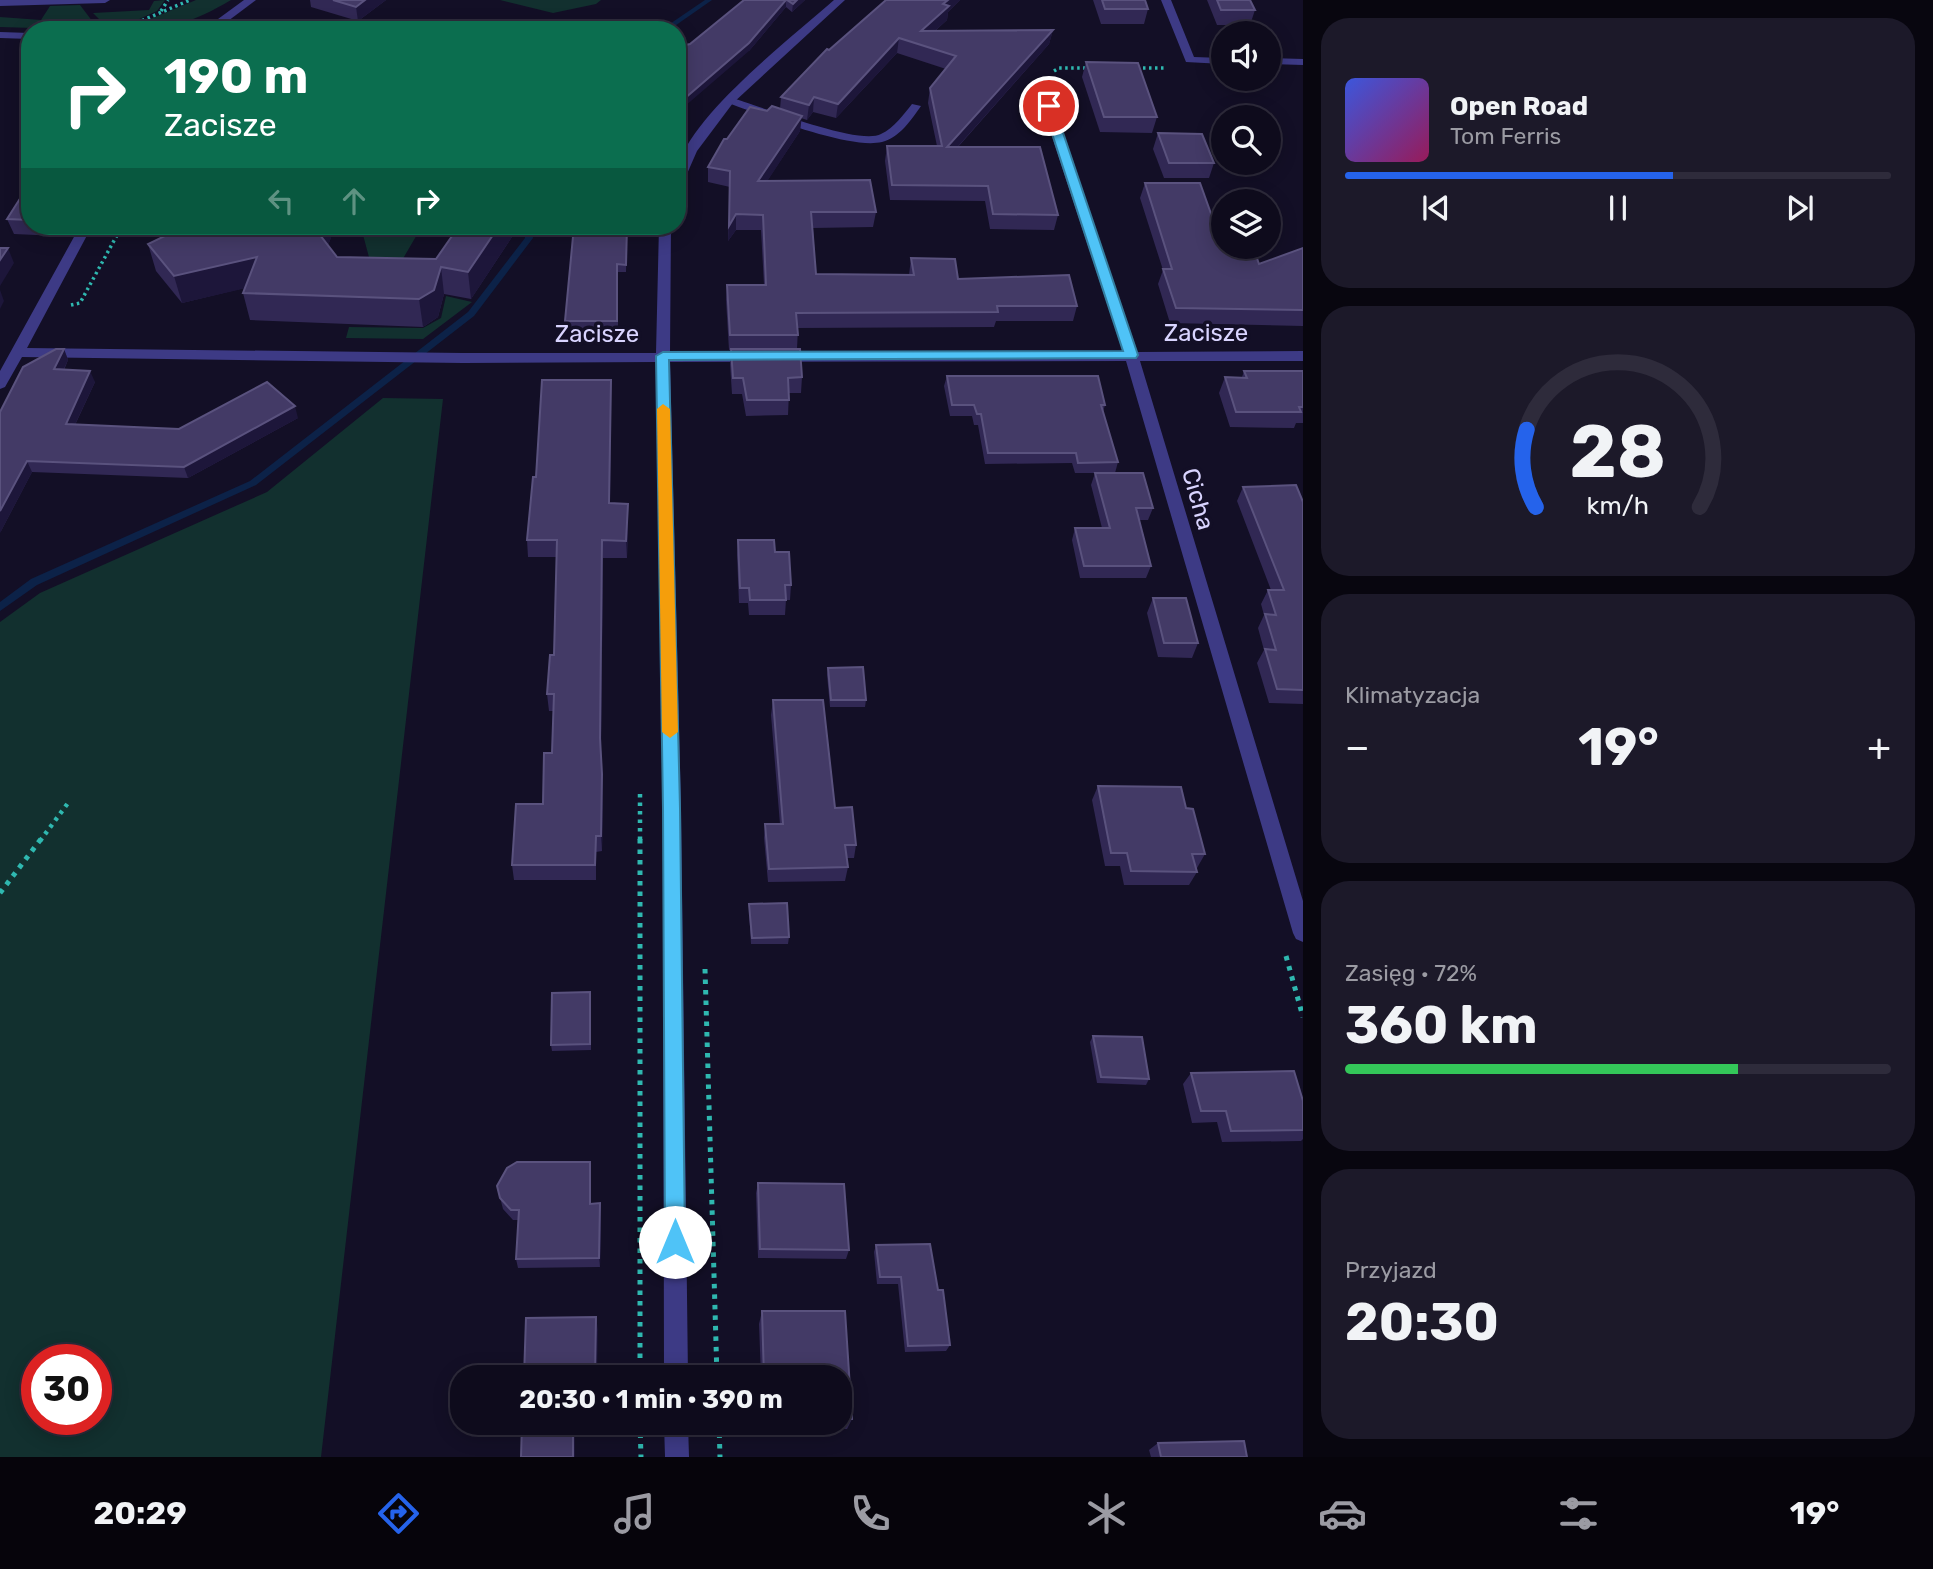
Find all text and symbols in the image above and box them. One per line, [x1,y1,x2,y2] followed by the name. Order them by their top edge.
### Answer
[1211,21,1281,259] map controls
[1211,21,1281,91] button: sound
[164,47,308,105] text: 190 m
[49,49,140,140] icon: right
[1019,76,1079,136] pin
[1030,87,1068,125] icon: arrive
[1450,91,1588,122] text: Open Road
[1211,105,1281,175] button: search
[164,106,277,144] text: Zacisze
[1450,122,1561,150] text: Tom Ferris
[262,182,300,220] icon: left
[335,182,373,220] icon: ahead
[408,182,446,220] icon: right
[1211,189,1281,259] button: layers
[1417,189,1455,227] icon: previous
[1599,189,1637,227] icon: pause
[1781,189,1819,227] icon: next
[1164,319,1248,347] street label: Zacisze
[555,320,639,348] street label: Zacisze
[1570,409,1666,495] text: 28
[1176,465,1220,533] street label: Cicha
[1587,490,1649,519] text: km/h
[1345,681,1480,709] text: Klimatyzacja
[1578,716,1659,778] text: 19°
[1345,724,1370,770] text: −
[1867,724,1891,770] text: +
[1345,959,1477,987] text: Zasięg · 72%
[1345,994,1538,1056] text: 360 km
[638,1205,712,1279] position arrow
[1345,1256,1437,1284] text: Przyjazd
[1345,1291,1499,1353] text: 20:30
[21,1344,112,1435] speed limit sign: 30
[519,1384,783,1415] text: 20:30 · 1 min · 390 m
[374,1489,423,1538] icon: directions
[610,1489,659,1538] icon: music
[846,1489,895,1538] icon: phone
[1082,1489,1131,1538] icon: climate
[1318,1489,1367,1538] icon: car
[1554,1489,1603,1538] icon: filters
[94,1494,187,1532] text: 20:29
[1790,1494,1839,1532] text: 19°

